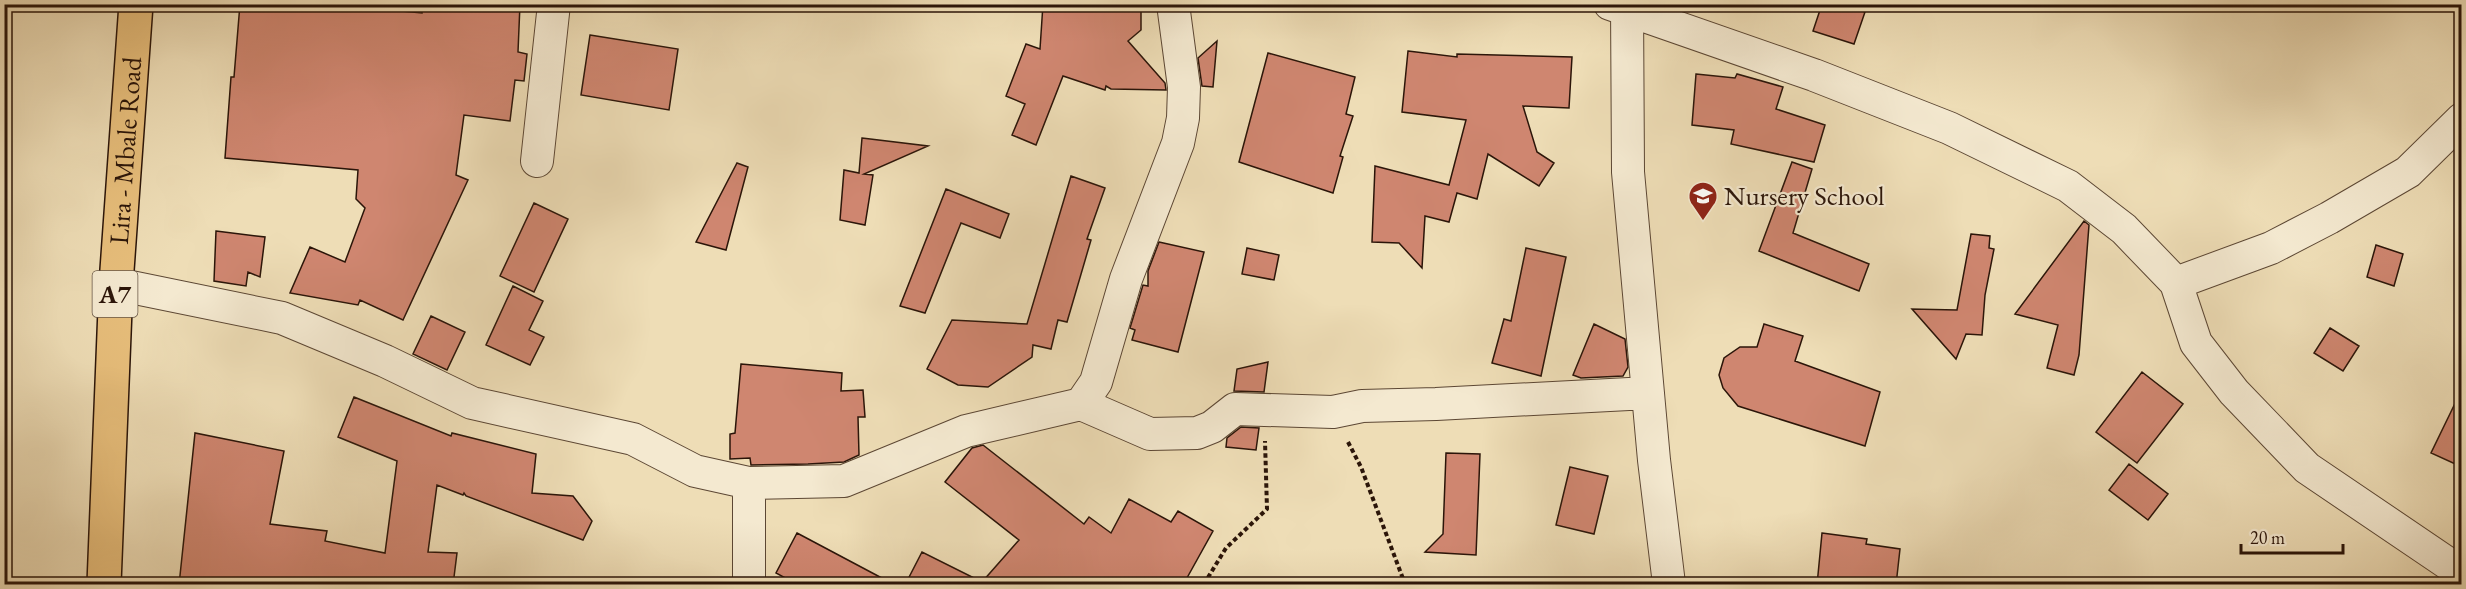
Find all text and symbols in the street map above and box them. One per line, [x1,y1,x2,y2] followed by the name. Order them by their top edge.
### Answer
[101,55,149,245] street label: Lira - Mbale Road
[1724,178,1884,213] place label: Nursery School
[1687,180,1719,222] school or university icon: Nursery School
[92,271,138,317] road number: A7
[2241,517,2343,555] scale bar
[2250,526,2285,549] text: 20 m

